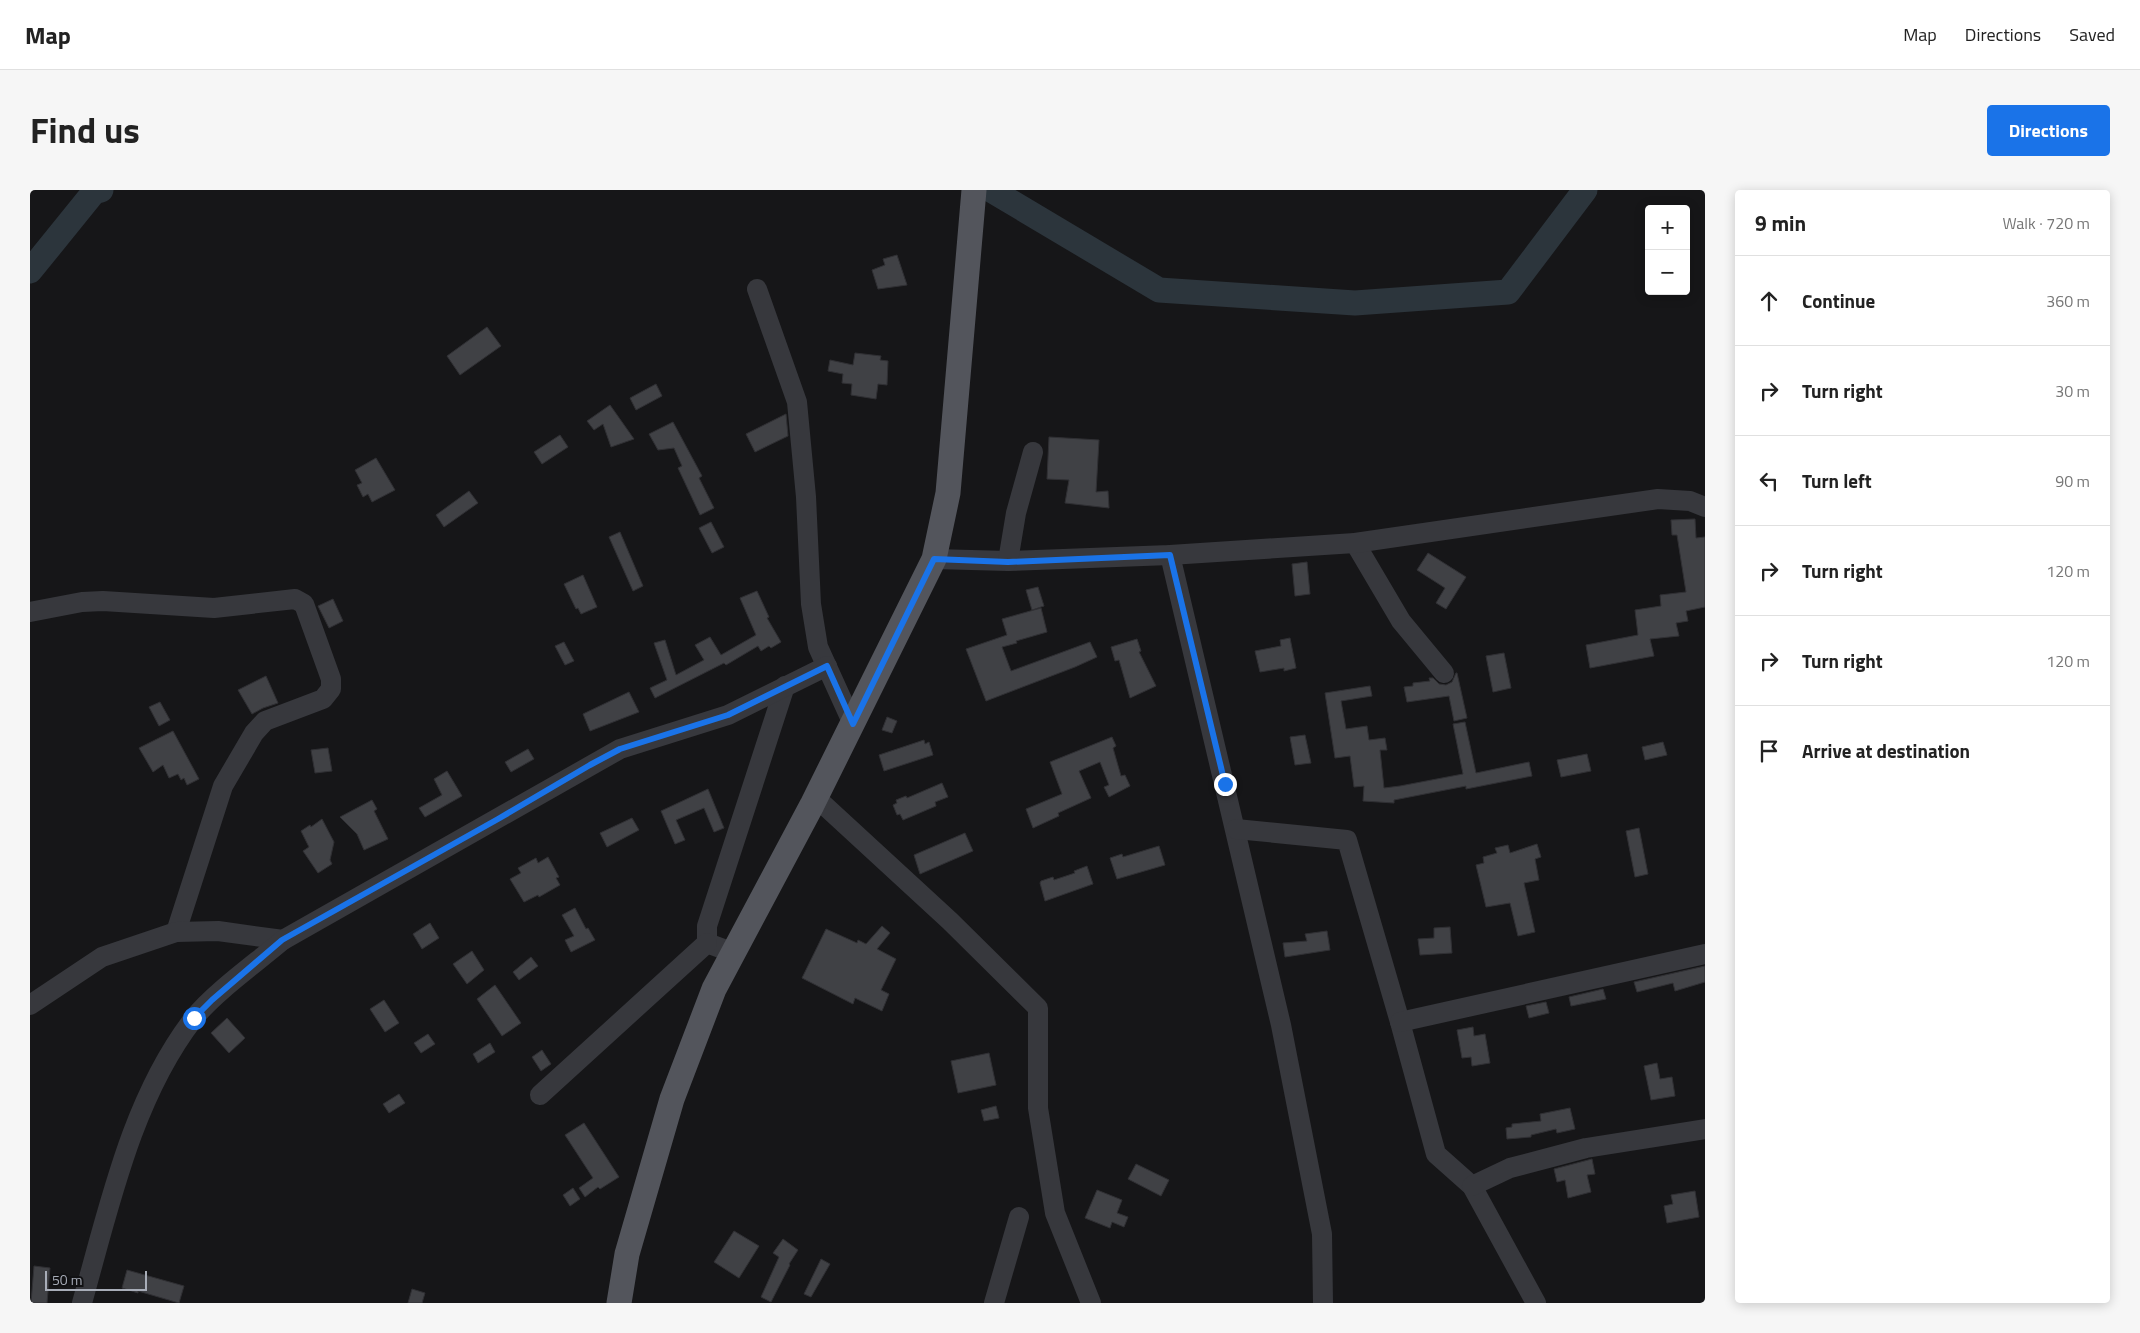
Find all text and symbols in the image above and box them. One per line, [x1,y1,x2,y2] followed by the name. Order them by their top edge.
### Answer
[25,17,71,53] text: Map
[1903,21,1937,48] text: Map
[1965,21,2041,48] text: Directions
[2069,21,2115,48] text: Saved
[30,103,140,157] text: Find us
[1987,105,2110,156] button: Directions
[1645,205,1690,295] map controls
[1645,205,1690,250] button: +
[1755,207,1806,239] text: 9 min
[2002,211,2090,235] text: Walk · 720 m
[1645,250,1690,295] button: −
[1802,286,1875,315] text: Continue
[1755,287,1783,315] icon: ahead
[2046,289,2090,313] text: 360 m
[1802,376,1883,405] text: Turn right
[1755,377,1783,405] icon: right
[2055,379,2090,403] text: 30 m
[1802,466,1872,495] text: Turn left
[1755,467,1783,495] icon: left
[2055,469,2090,493] text: 90 m
[1802,556,1883,585] text: Turn right
[1755,557,1783,585] icon: right
[2046,559,2090,583] text: 120 m
[1802,646,1883,675] text: Turn right
[1755,647,1783,675] icon: right
[2046,649,2090,673] text: 120 m
[1802,736,1970,765] text: Arrive at destination
[1755,737,1783,765] icon: arrive
[1214,773,1237,796] route end
[183,1007,206,1030] route start
[45,1268,148,1291] scale bar
[52,1269,82,1290] text: 50 m

